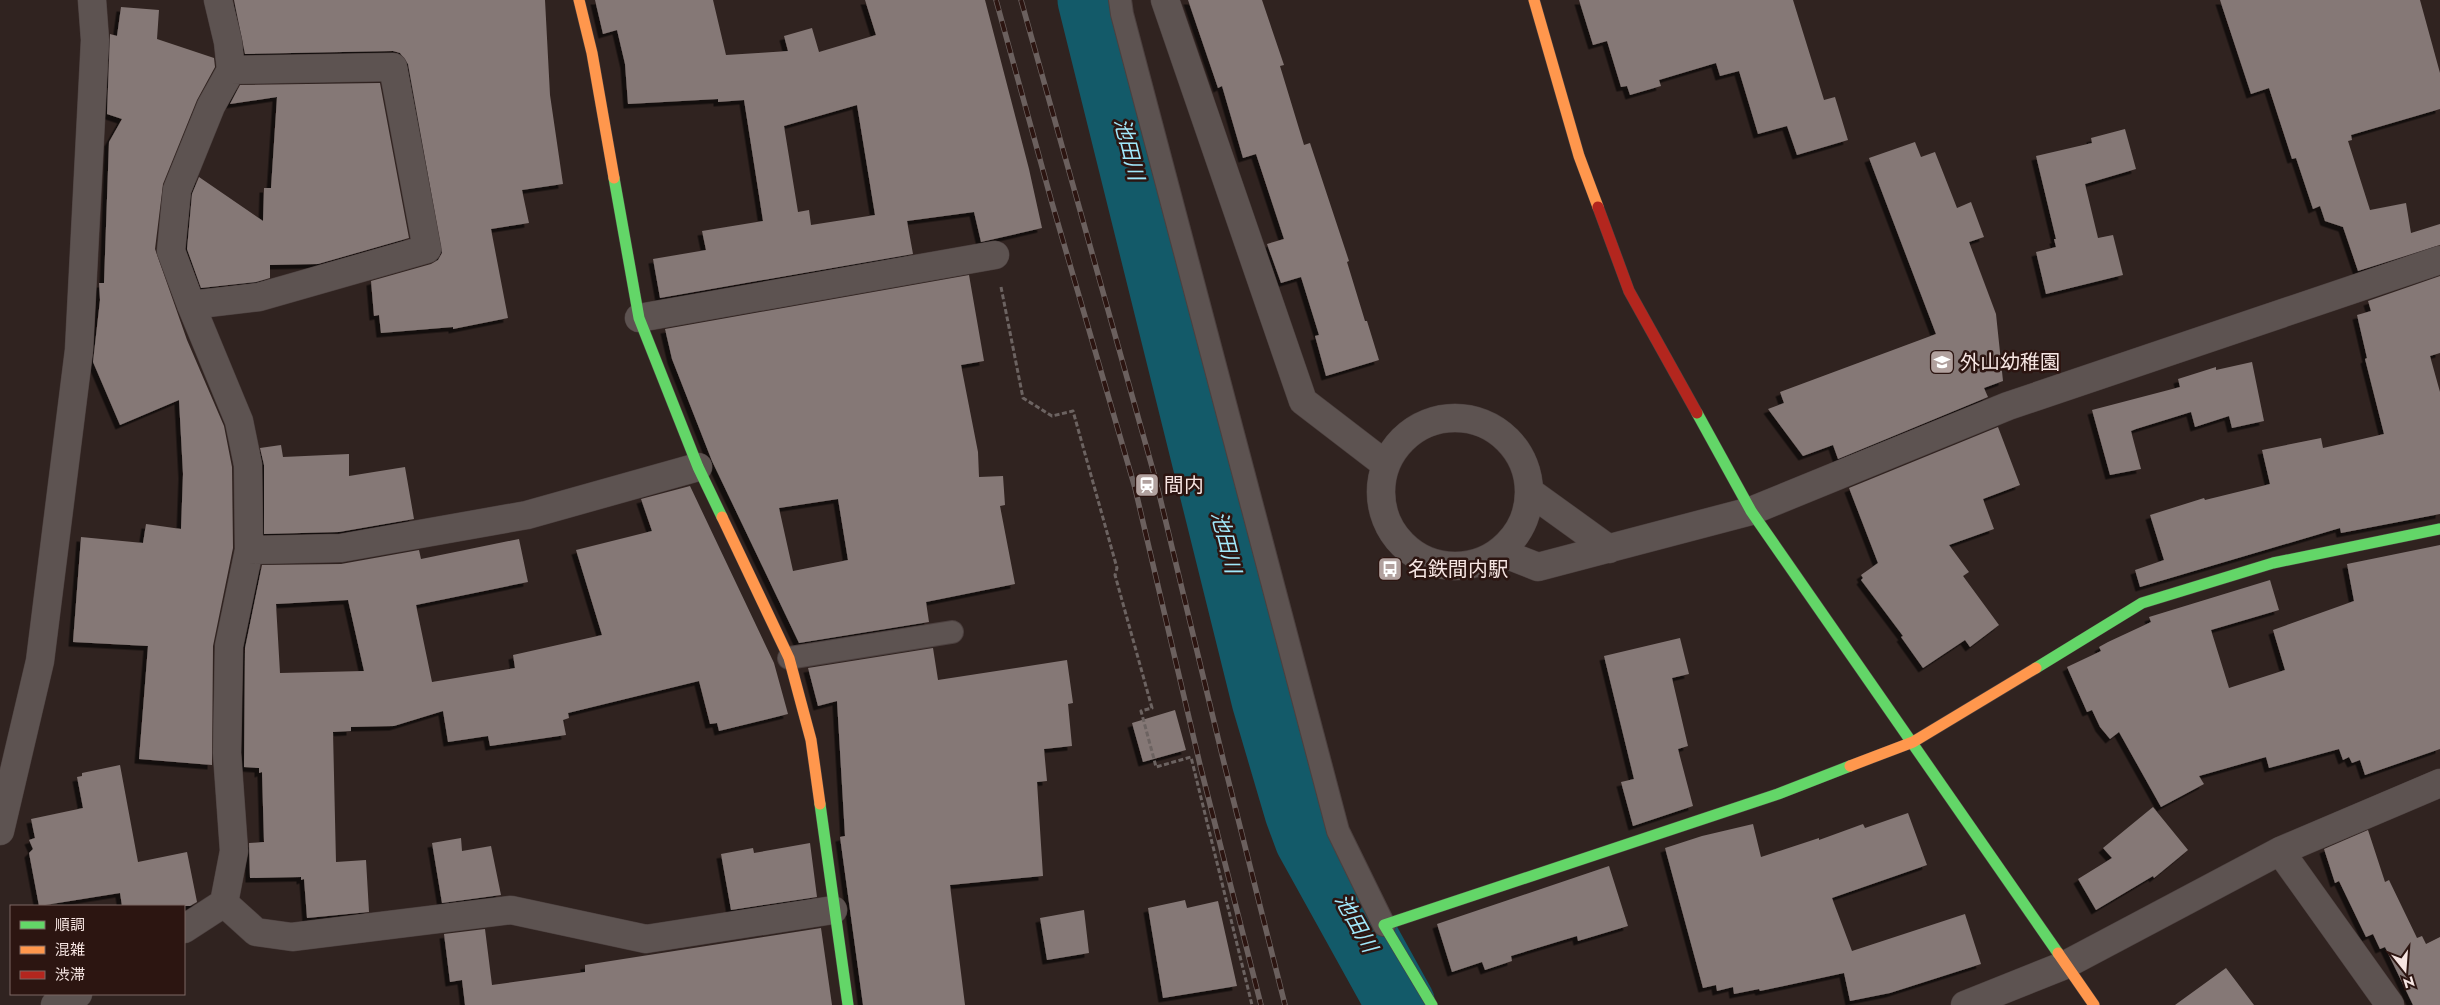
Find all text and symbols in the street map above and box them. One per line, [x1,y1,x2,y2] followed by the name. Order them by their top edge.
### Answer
[1107,115,1152,185] water label: 池田川
[1960,348,2060,377] place label: 外山幼稚園
[1929,349,1955,375] school or university icon: 外山幼稚園
[1164,471,1204,500] place label: 間内
[1134,472,1160,498] station icon: 間内
[1204,508,1249,578] water label: 池田川
[1408,555,1508,584] place label: 名鉄間内駅
[1377,556,1403,582] bus stop icon: 名鉄間内駅
[1328,888,1385,960] water label: 池田川
[10,905,185,995] legend
[55,914,85,936] text: 順調
[55,939,85,961] text: 混雑
[2380,945,2430,995] north arrow
[55,964,85,986] text: 渋滞
[2401,971,2417,994] text: N

